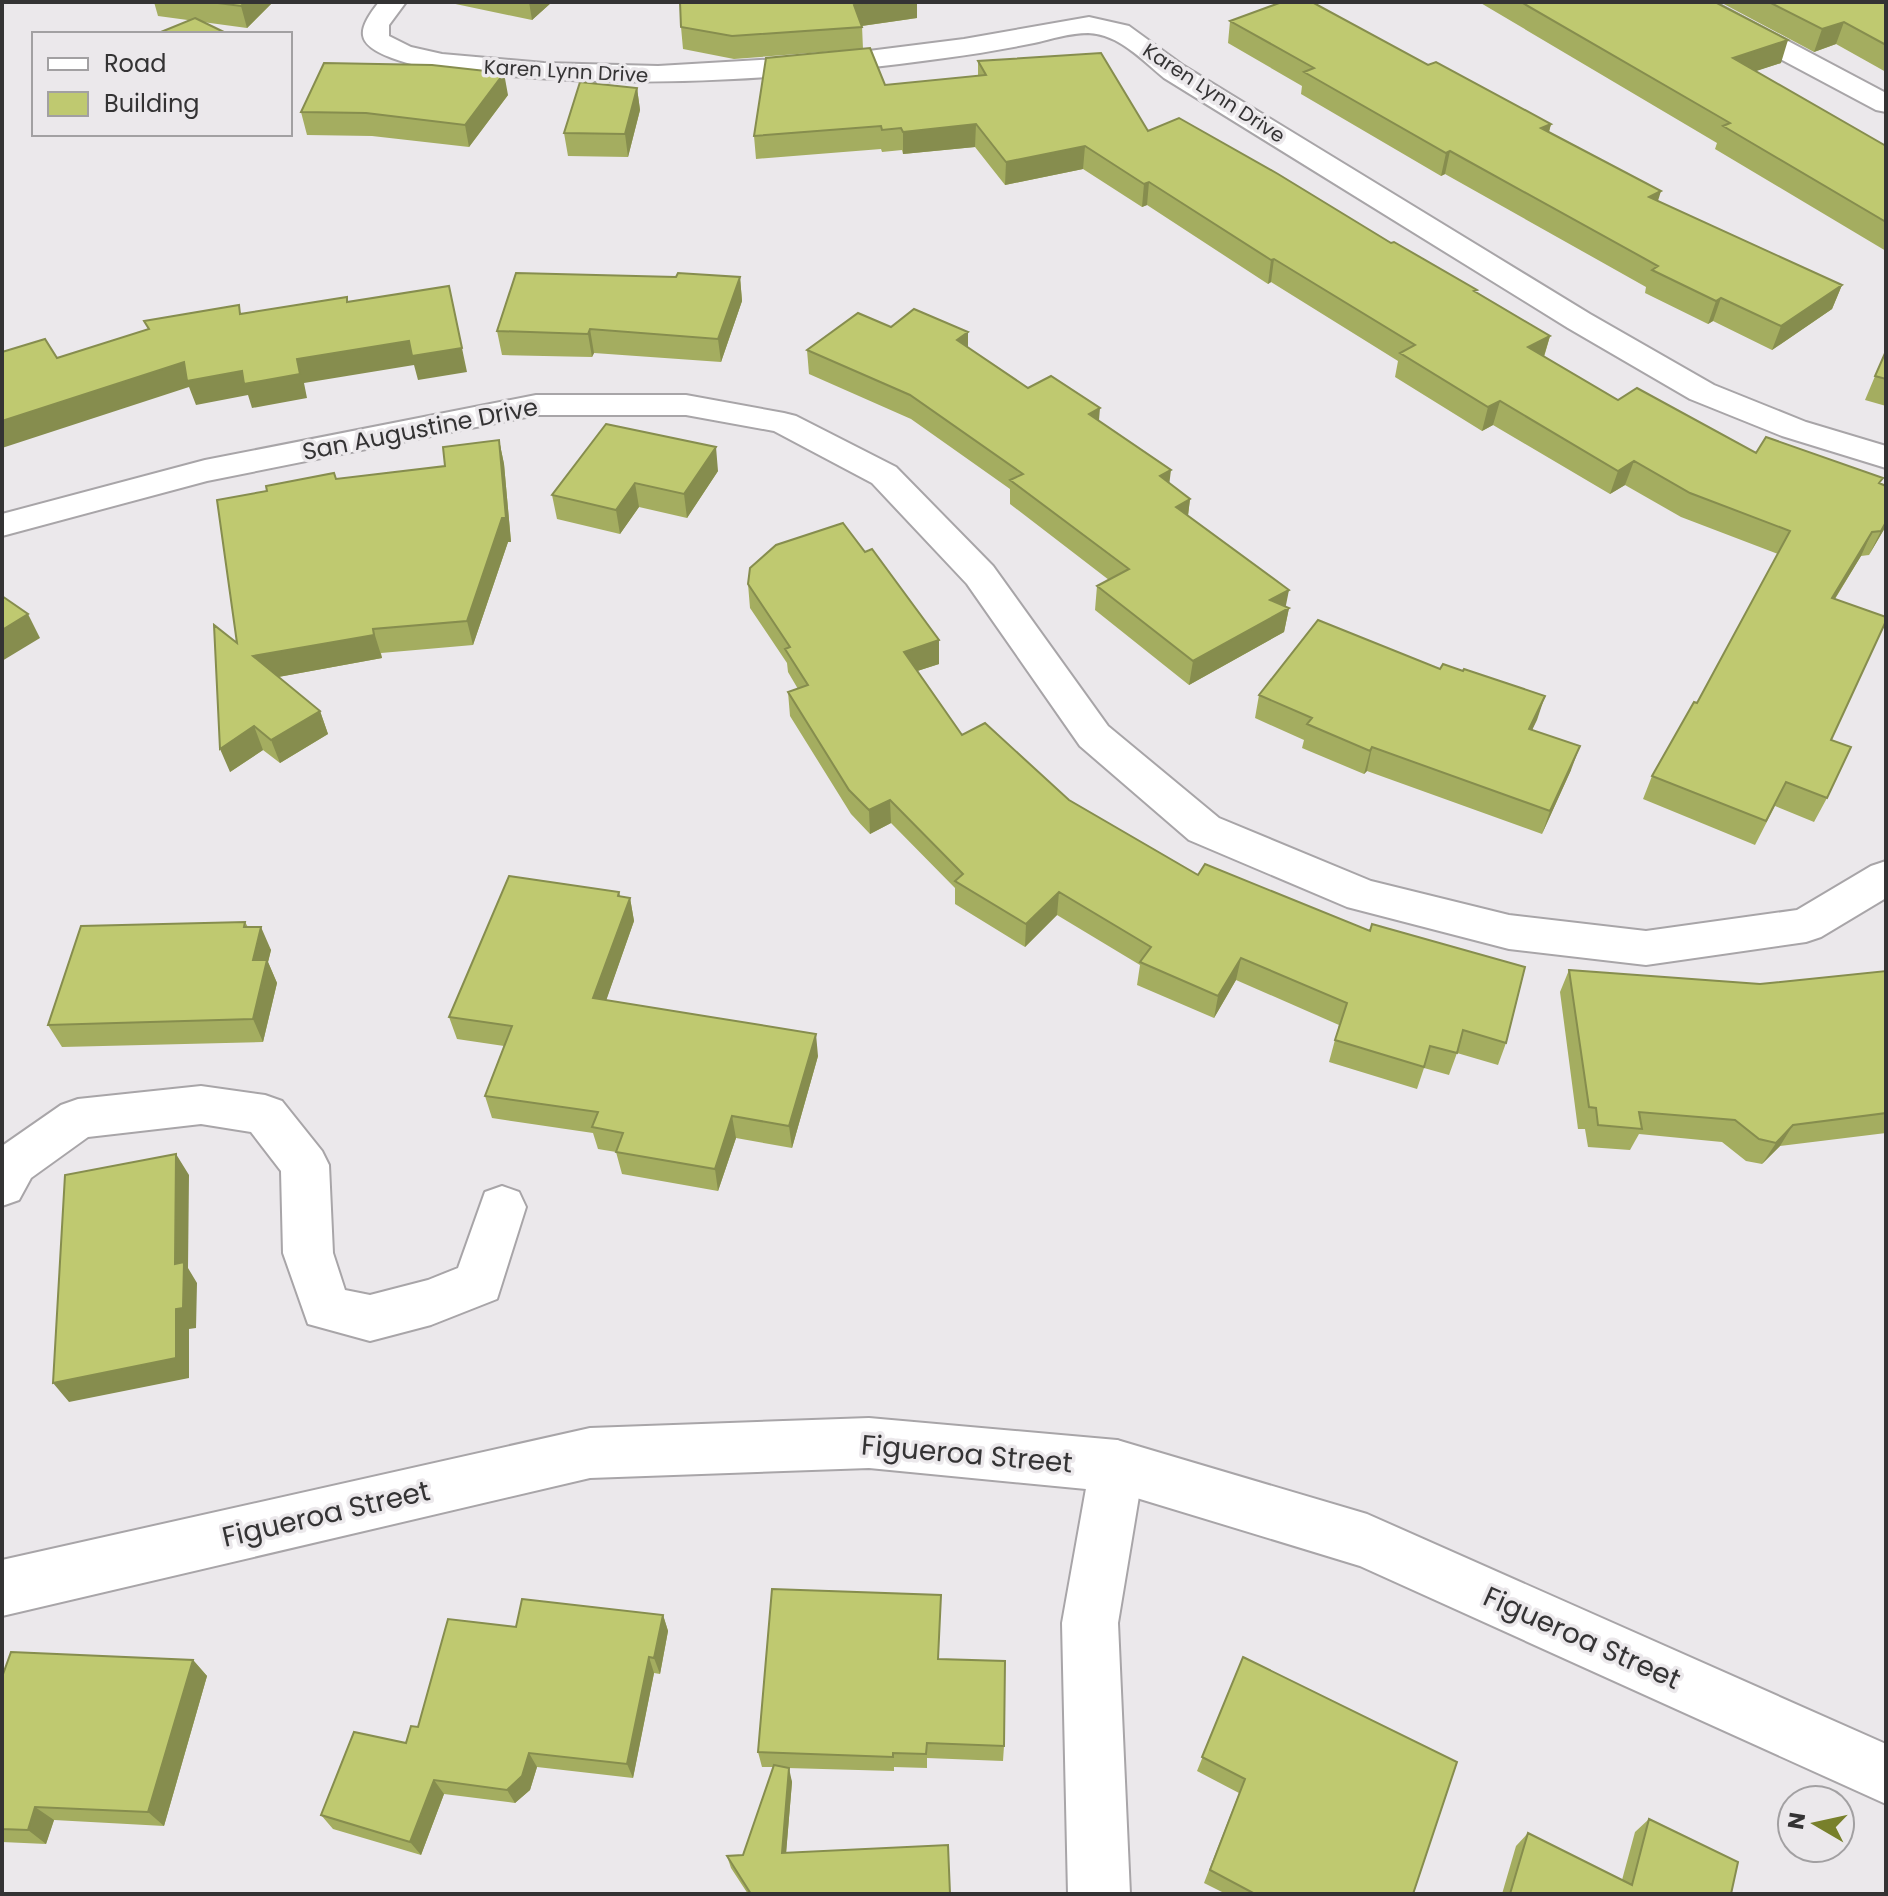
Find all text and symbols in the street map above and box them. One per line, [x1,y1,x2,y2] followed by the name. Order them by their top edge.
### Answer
[32,32,292,136] legend
[1137,36,1291,150] street label: Karen Lynn Drive
[104,47,166,80] text: Road
[483,53,649,89] street label: Karen Lynn Drive
[104,87,200,120] text: Building
[299,390,541,468] street label: San Augustine Drive
[860,1425,1074,1483] street label: Figueroa Street
[218,1471,434,1557] street label: Figueroa Street
[1477,1577,1687,1699] street label: Figueroa Street
[1776,1784,1856,1864] north arrow
[1780,1810,1813,1832] text: N

